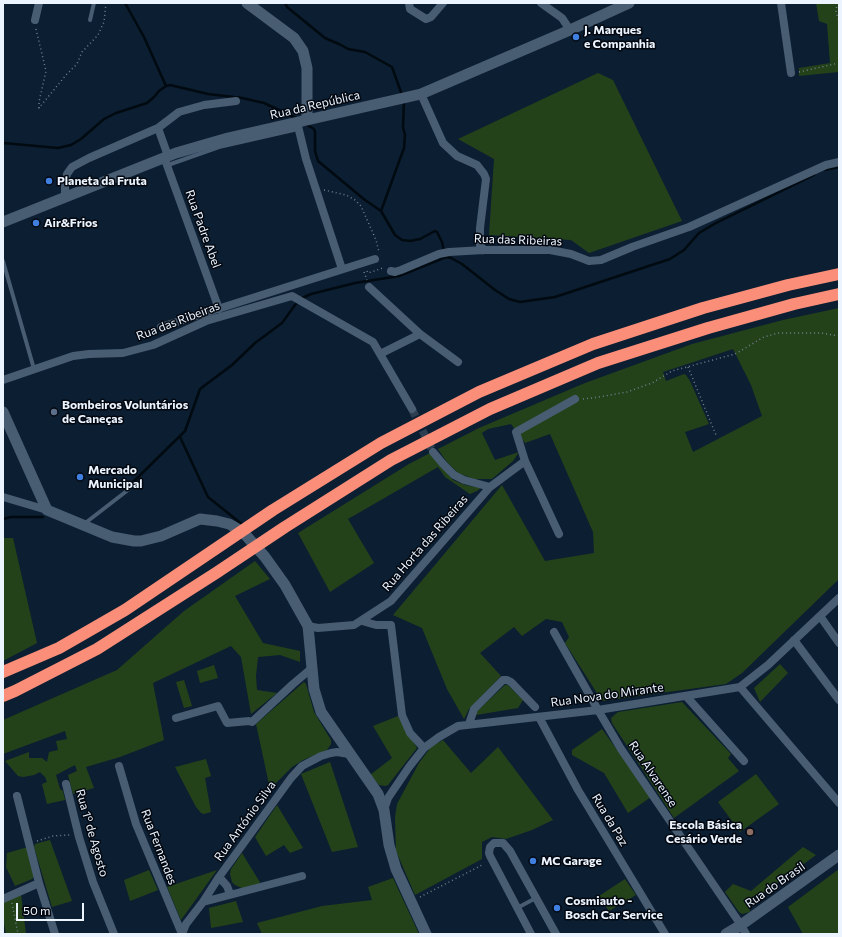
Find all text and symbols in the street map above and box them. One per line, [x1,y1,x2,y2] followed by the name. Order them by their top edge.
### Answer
[584,23,655,51] place label: J. Marques e Companhia
[571,32,581,42] marker: J. Marques e Companhia
[269,88,361,122] street label: Rua da República
[57,174,147,188] place label: Planeta da Fruta
[44,176,54,186] marker: Planeta da Fruta
[182,188,224,270] street label: Rua Padre Abel
[44,216,98,230] place label: Air&Frios
[31,218,41,228] marker: Air&Frios
[474,231,562,249] street label: Rua das Ribeiras
[134,298,222,344] street label: Rua das Ribeiras
[62,398,188,426] place label: Bombeiros Voluntários de Caneças
[49,407,59,417] marker: Bombeiros Voluntários de Caneças
[88,463,142,491] place label: Mercado Municipal
[75,472,85,482] marker: Mercado Municipal
[379,492,471,594] street label: Rua Horta das Ribeiras
[550,680,664,710] street label: Rua Nova do Mirante
[626,738,680,810] street label: Rua Alvarense
[211,778,279,864] street label: Rua António Silva
[73,787,111,879] street label: Rua 1º de Agosto
[589,791,631,849] street label: Rua da Paz
[138,807,180,887] street label: Rua Fernandes
[666,818,742,846] place label: Escola Básica Cesário Verde
[745,827,755,837] marker: Escola Básica Cesário Verde
[541,854,602,868] place label: MC Garage
[528,856,538,866] marker: MC Garage
[742,859,808,911] street label: Rua do Brasil
[565,894,663,922] place label: Cosmiauto - Bosch Car Service
[18,895,86,921] scale bar
[23,903,51,917] text: 50 m
[552,903,562,913] marker: Cosmiauto - Bosch Car Service

